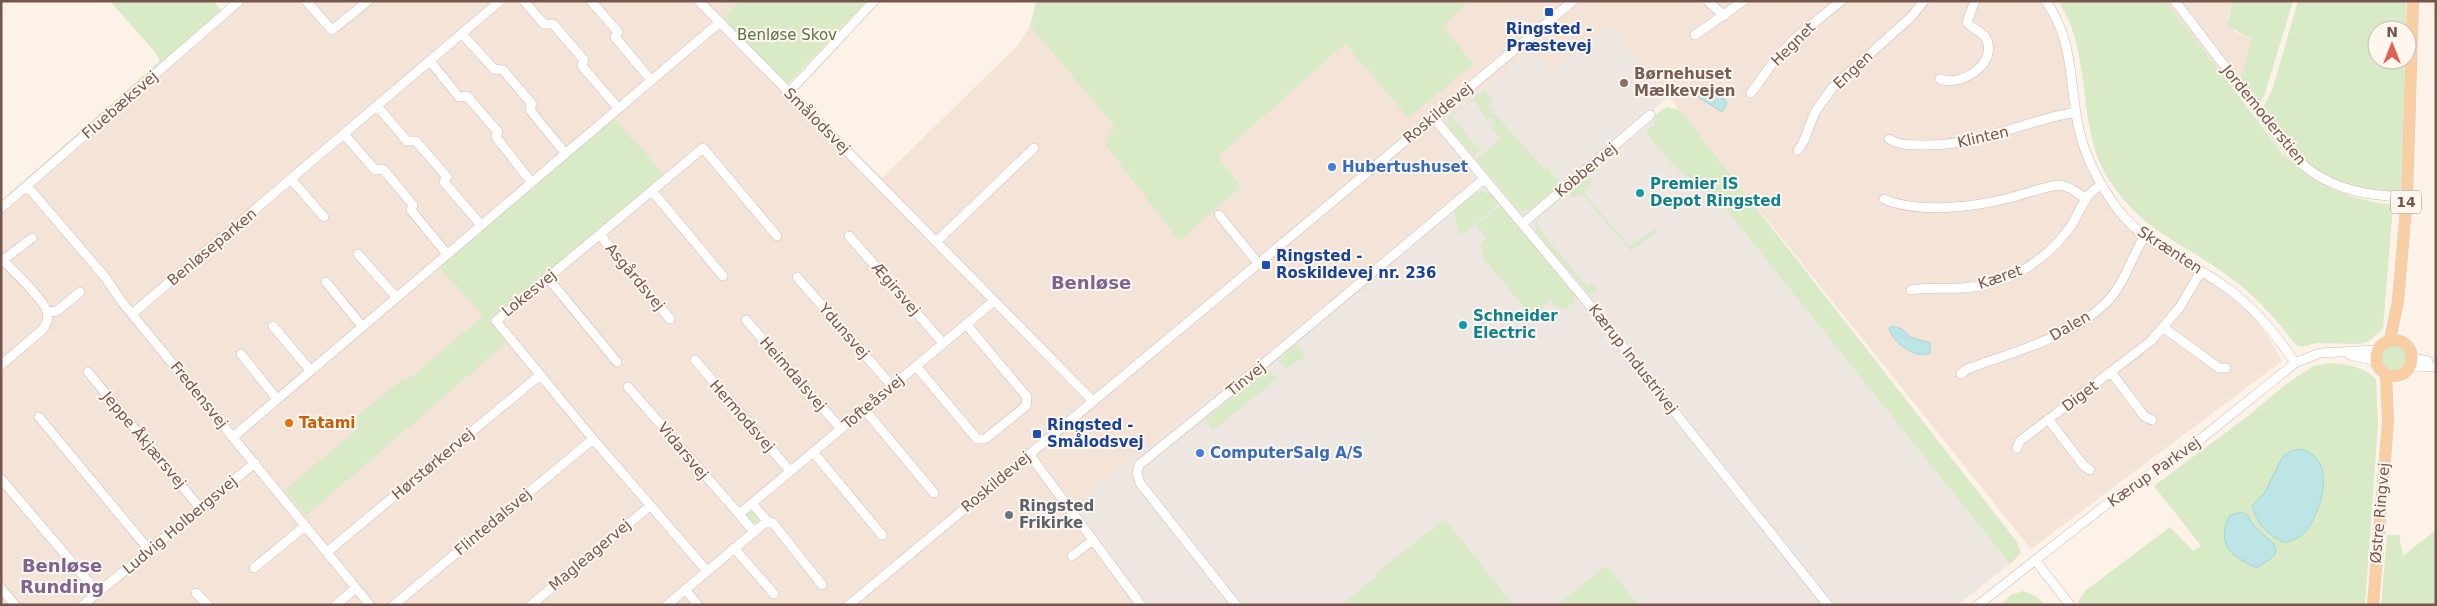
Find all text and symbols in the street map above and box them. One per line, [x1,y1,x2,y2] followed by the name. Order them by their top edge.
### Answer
[1543,6,1555,18] marker: Ringsted - Præstevej
[1767,18,1819,70] street label: Hegnet
[1506,20,1592,55] place label: Ringsted - Præstevej
[2367,20,2417,70] north arrow
[2386,24,2398,40] text: N
[737,26,837,44] park label: Benløse Skov
[1830,47,1876,93] street label: Engen
[2217,61,2310,169] street label: Jordemoderstien
[1634,65,1735,100] place label: Børnehuset Mælkevejen
[78,67,162,143] street label: Fluebæksvej
[1618,77,1630,89] marker: Børnehuset Mælkevejen
[1400,79,1476,147] street label: Roskildevej
[780,84,854,158] street label: Smålodsvej
[1955,122,2011,152] street label: Klinten
[1551,139,1621,201] street label: Kobbervej
[1342,158,1468,176] place label: Hubertushuset
[1326,161,1338,173] marker: Hubertushuset
[1650,175,1781,210] place label: Premier IS Depot Ringsted
[1634,187,1646,199] marker: Premier IS Depot Ringsted
[2391,190,2421,213] road number: 14
[164,204,260,290] street label: Benløseparken
[2134,223,2206,277] street label: Skrænten
[602,240,668,314] street label: Asgårdsvej
[1276,247,1436,282] place label: Ringsted - Roskildevej nr. 236
[868,259,924,319] street label: Ægirsvej
[1260,259,1272,271] marker: Ringsted - Roskildevej nr. 236
[1976,261,2025,293] street label: Kæret
[498,266,560,320] street label: Lokesvej
[1051,272,1131,293] district label: Benløse
[814,299,873,362] street label: Ydunsvej
[1585,301,1681,417] street label: Kærup Industrivej
[1473,307,1558,342] place label: Schneider Electric
[2047,307,2093,345] street label: Dalen
[1457,319,1469,331] marker: Schneider Electric
[756,333,830,415] street label: Heimdalsvej
[167,358,231,432] street label: Fredensvej
[1222,358,1269,401] street label: Tinvej
[838,371,908,434] street label: Tofteåsvej
[706,376,778,456] street label: Hermodsvej
[2058,377,2102,415] street label: Diget
[98,387,190,492] street label: Jeppe Åkjærsvej
[299,414,355,432] place label: Tatami
[1047,416,1144,451] place label: Ringsted - Smålodsvej
[283,417,295,429] marker: Tatami
[654,419,712,483] street label: Vidarsvej
[388,424,478,504] street label: Hørstørkervej
[1031,428,1043,440] marker: Ringsted - Smålodsvej
[2104,433,2204,511] street label: Kærup Parkvej
[1210,444,1363,462] place label: ComputerSalg A/S
[1194,447,1206,459] marker: ComputerSalg A/S
[958,448,1034,516] street label: Roskildevej
[2367,462,2393,564] street label: Østre Ringvej
[119,472,241,578] street label: Ludvig Holbergsvej
[451,485,535,559] street label: Flintedalsvej
[1019,497,1094,532] place label: Ringsted Frikirke
[1003,509,1015,521] marker: Ringsted Frikirke
[545,516,635,594] street label: Magleagervej
[20,555,104,597] district label: Benløse Runding

